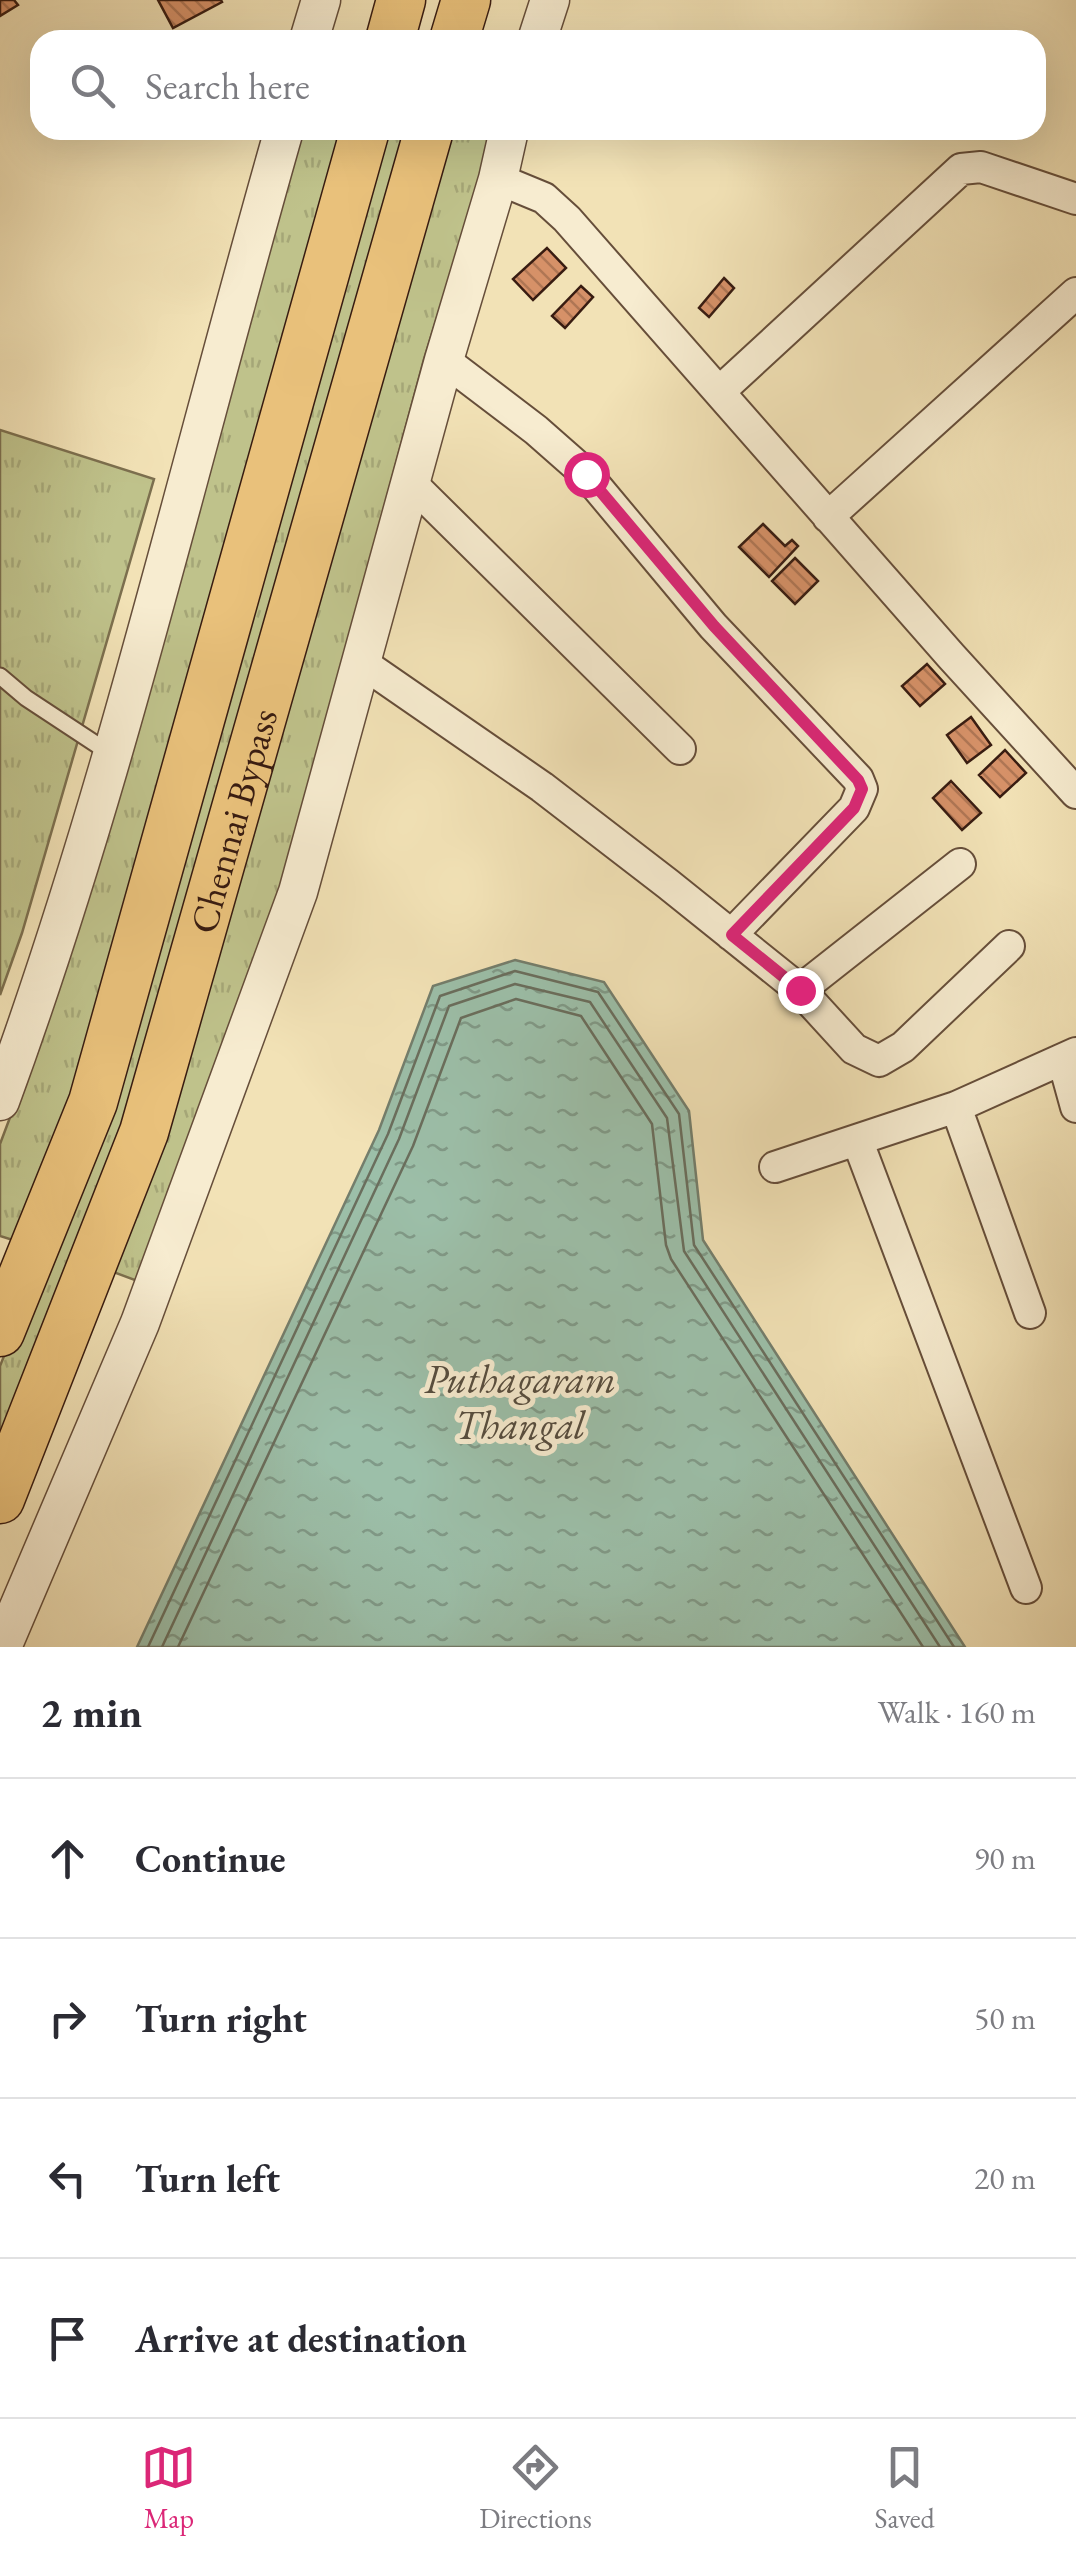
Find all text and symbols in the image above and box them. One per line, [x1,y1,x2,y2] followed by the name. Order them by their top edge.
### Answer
[30,30,1046,140] search box
[65,58,120,113] icon: search
[145,61,310,110] text: Search here
[564,452,610,498] route start
[177,703,288,939] street label: Chennai Bypass
[778,968,824,1014] route end
[424,1353,616,1451] water label: Puthagaram Thangal
[40,1685,142,1740] text: 2 min
[878,1691,1036,1733] text: Walk · 160 m
[40,1831,95,1886] icon: ahead
[135,1834,286,1883] text: Continue
[974,1837,1036,1879] text: 90 m
[40,1991,95,2046] icon: right
[135,1994,307,2043] text: Turn right
[974,1997,1036,2039] text: 50 m
[40,2151,95,2206] icon: left
[135,2154,280,2203] text: Turn left
[974,2157,1036,2199] text: 20 m
[40,2311,95,2366] icon: arrive
[135,2314,467,2363] text: Arrive at destination
[141,2440,196,2536] tab: Map
[479,2440,592,2536] tab: Directions
[875,2440,935,2536] tab: Saved

